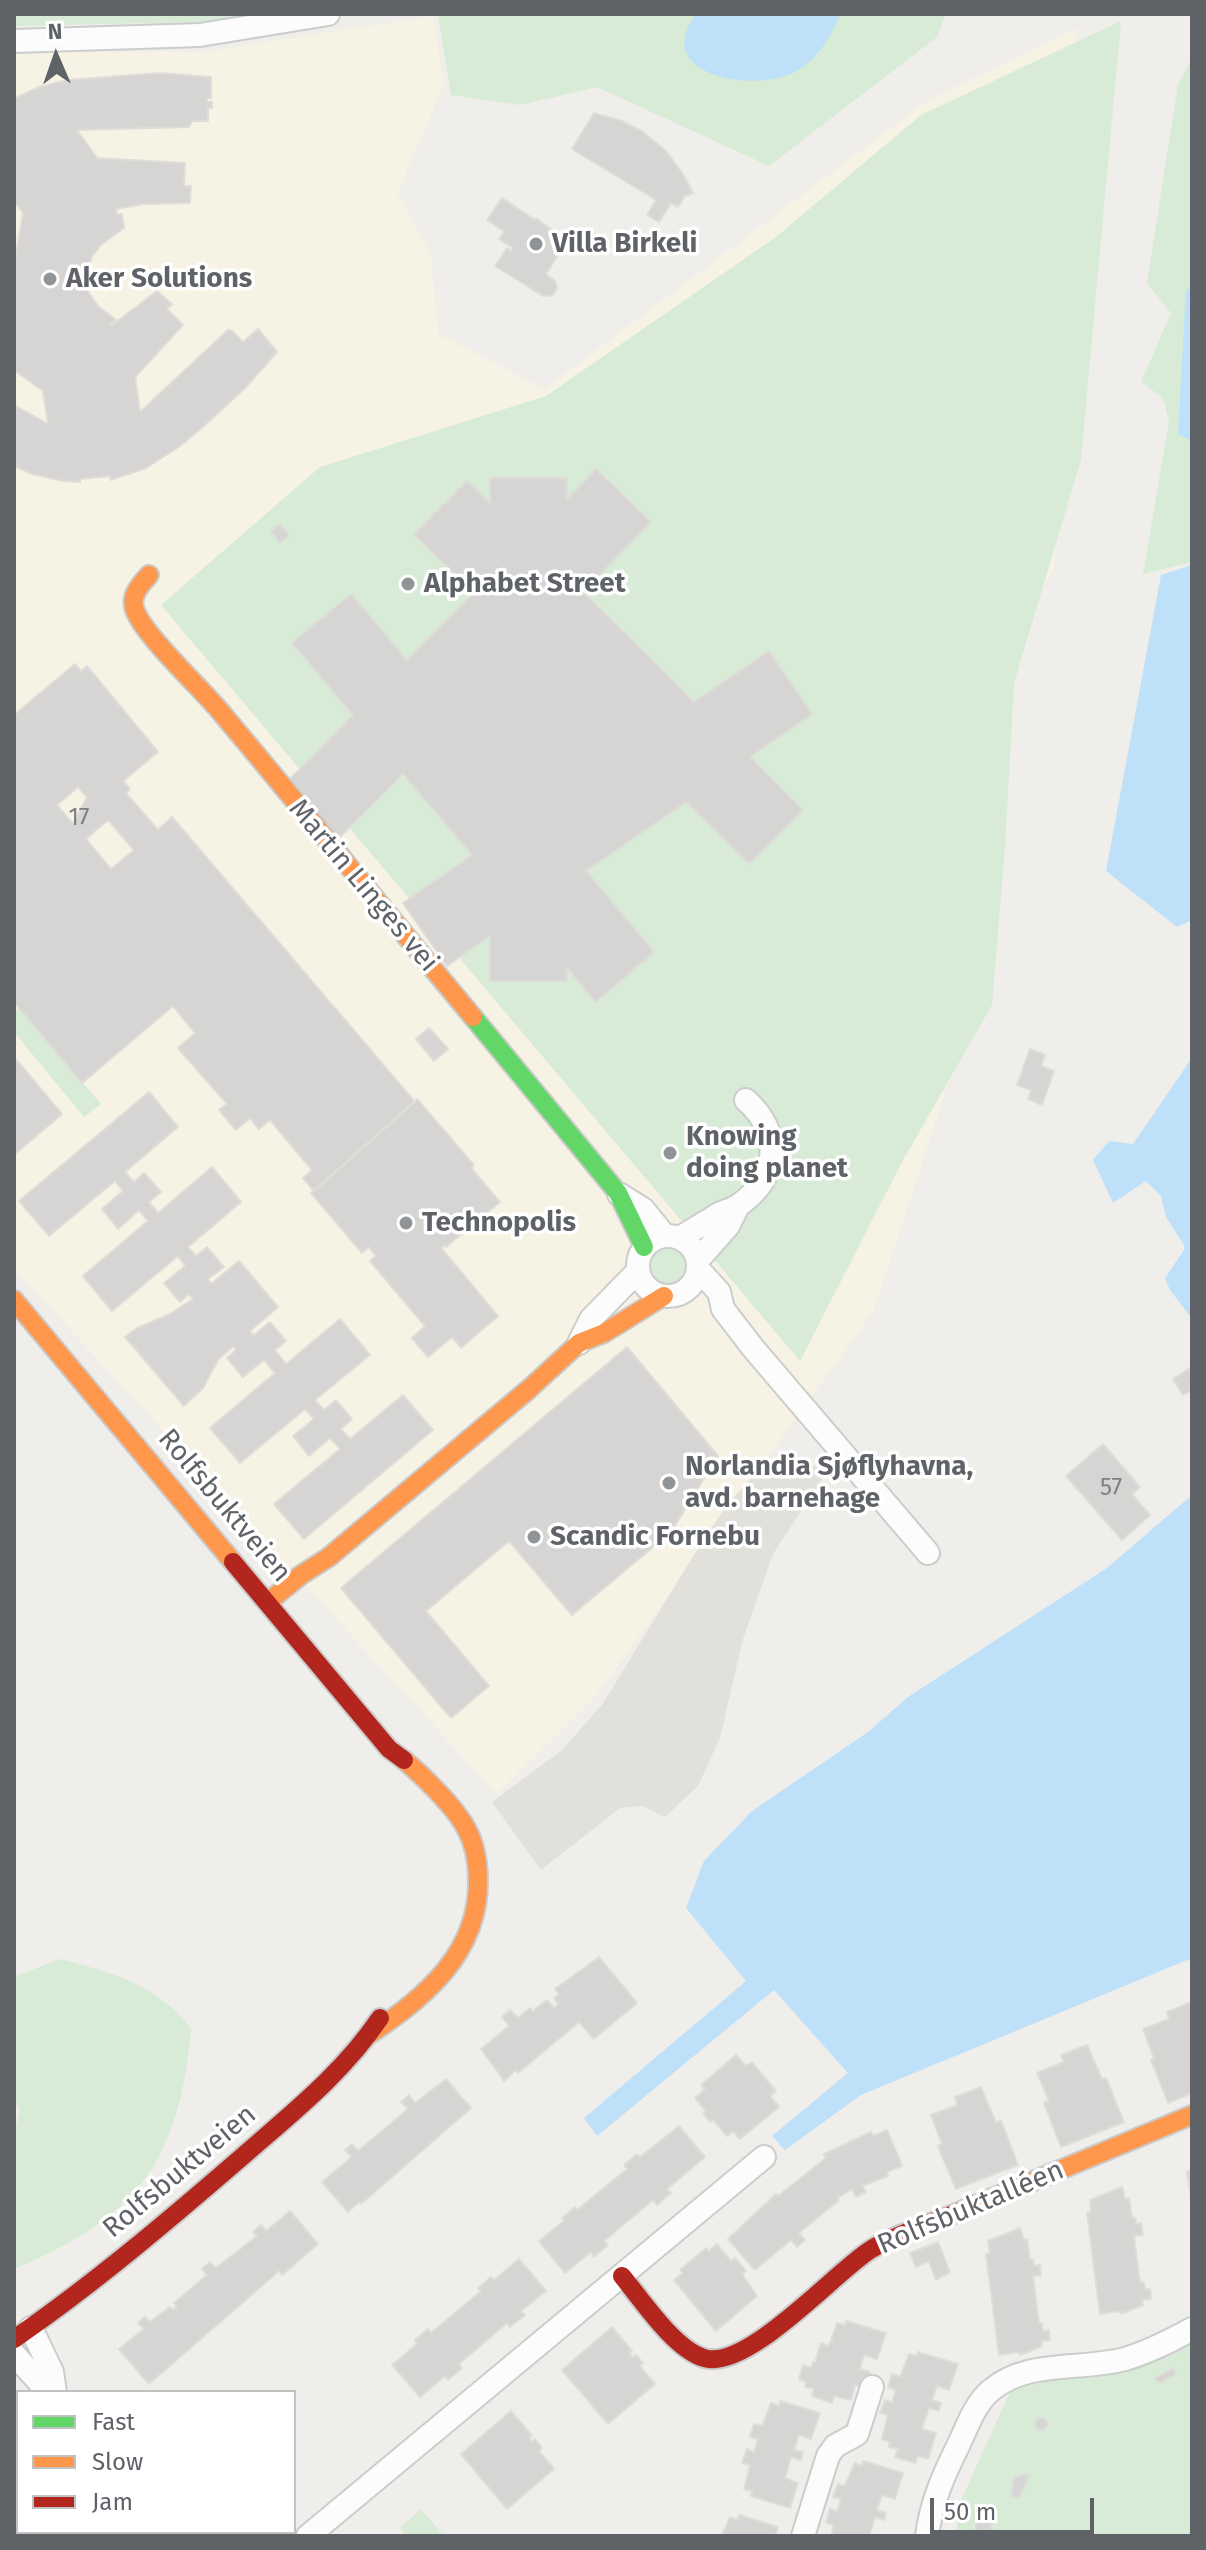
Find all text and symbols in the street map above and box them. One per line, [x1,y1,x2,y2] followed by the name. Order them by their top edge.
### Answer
[16,16,96,96] north arrow
[47,18,63,45] text: N
[552,227,697,261] place label: Villa Birkeli
[527,235,545,253] marker: Villa Birkeli
[66,262,252,296] place label: Aker Solutions
[41,270,59,288] marker: Aker Solutions
[424,567,626,601] place label: Alphabet Street
[399,575,417,593] marker: Alphabet Street
[281,793,445,979] street label: Martin Linges vei
[68,804,90,832] house number: 17
[686,1120,848,1186] place label: Knowing doing planet
[661,1144,679,1162] marker: Knowing doing planet
[422,1206,576,1240] place label: Technopolis
[397,1214,415,1232] marker: Technopolis
[150,1423,298,1589] street label: Rolfsbuktveien
[685,1450,973,1516] place label: Norlandia Sjøflyhavna, avd. barnehage
[660,1474,678,1492] marker: Norlandia Sjøflyhavna, avd. barnehage
[1100,1474,1122,1502] house number: 57
[550,1520,760,1554] place label: Scandic Fornebu
[525,1528,543,1546] marker: Scandic Fornebu
[97,2098,263,2246] street label: Rolfsbuktveien
[873,2154,1069,2262] street label: Rolfsbuktalléen
[16,2390,296,2534] legend
[92,2408,135,2436] text: Fast
[92,2448,143,2476] text: Slow
[934,2482,1098,2532] scale bar
[92,2488,133,2516] text: Jam
[944,2498,996,2526] text: 50 m

